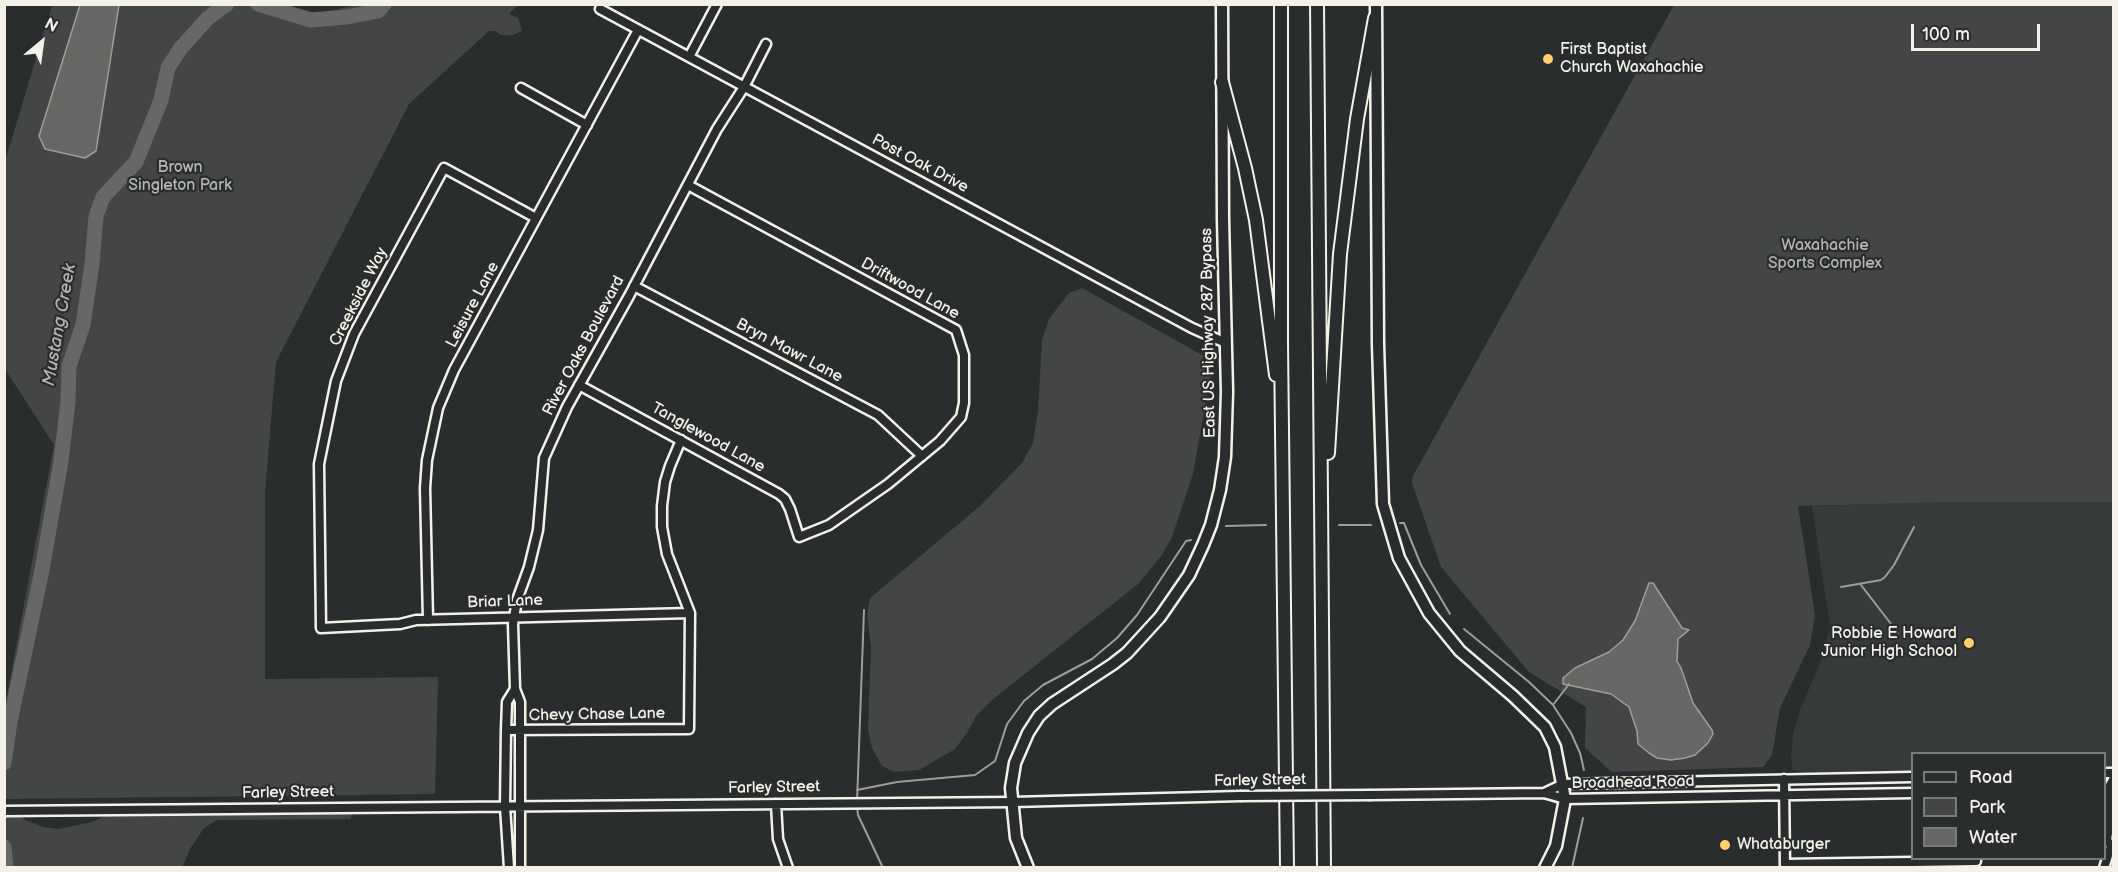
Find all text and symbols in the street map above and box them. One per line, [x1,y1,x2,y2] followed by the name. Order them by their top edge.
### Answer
[12,12,72,72] north arrow
[1914,12,2043,50] scale bar
[41,15,61,37] text: N
[1922,24,1970,45] text: 100 m
[1560,40,1703,78] place label: First Baptist Church Waxahachie
[1541,52,1555,66] marker: First Baptist Church Waxahachie
[868,131,972,197] street label: Post Oak Drive
[128,158,232,196] park label: Brown Singleton Park
[1198,228,1220,438] street label: East US Highway 287 Bypass
[1768,236,1882,274] park label: Waxahachie Sports Complex
[326,244,392,350] street label: Creekside Way
[857,254,963,324] street label: Driftwood Lane
[442,259,504,351] street label: Leisure Lane
[39,262,81,388] water label: Mustang Creek
[539,273,629,419] street label: River Oaks Boulevard
[732,315,846,387] street label: Bryn Mawr Lane
[648,399,768,477] street label: Tanglewood Lane
[467,591,543,613] street label: Briar Lane
[1821,624,1957,662] place label: Robbie E Howard Junior High School
[1962,636,1976,650] marker: Robbie E Howard Junior High School
[529,704,665,726] street label: Chevy Chase Lane
[1911,752,2106,860] legend
[1969,767,2013,788] text: Road
[1214,771,1306,791] street label: Farley Street
[1571,772,1695,794] street label: Broadhead Road
[728,778,820,798] street label: Farley Street
[242,783,334,803] street label: Farley Street
[1969,797,2005,818] text: Park
[1969,827,2017,848] text: Water
[1737,835,1830,855] place label: Whataburger
[1718,838,1732,852] marker: Whataburger

